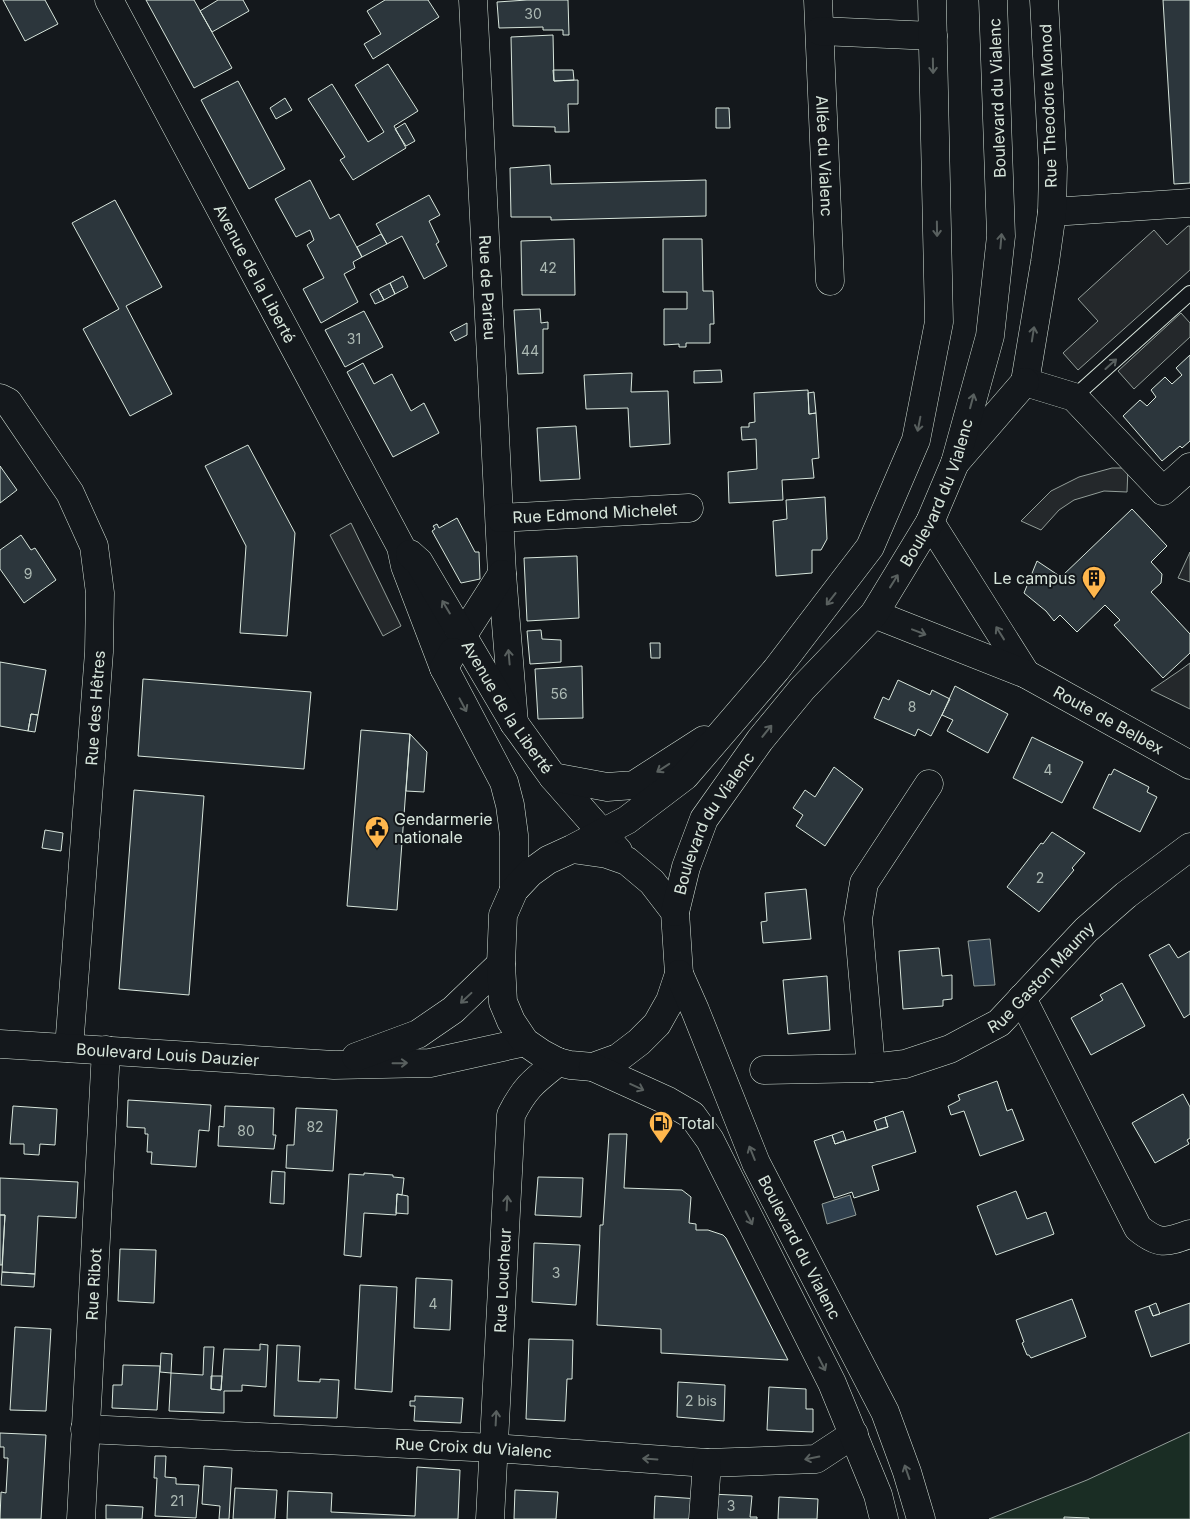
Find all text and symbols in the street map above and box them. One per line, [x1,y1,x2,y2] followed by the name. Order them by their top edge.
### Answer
[524,5,542,22] house number: 30
[984,18,1010,178] street label: Boulevard du Vialenc
[1035,24,1061,188] street label: Rue Theodore Monod
[929,58,938,74] one-way arrow
[812,95,837,217] street label: Allée du Vialenc
[210,201,300,346] street label: Avenue de la Liberté
[932,220,942,236] one-way arrow
[996,234,1005,250] one-way arrow
[475,235,500,341] street label: Rue de Parieu
[539,259,557,276] house number: 42
[1029,326,1039,342] one-way arrow
[347,330,361,347] house number: 31
[521,342,539,359] house number: 44
[1104,359,1117,370] one-way arrow
[968,393,977,409] one-way arrow
[895,416,977,570] street label: Boulevard du Vialenc
[914,416,923,432] one-way arrow
[512,499,678,527] street label: Rue Edmond Michelet
[24,565,32,582] house number: 9
[1081,565,1107,599] building icon: Le campus
[993,568,1076,588] place label: Le campus
[889,574,899,588] one-way arrow
[825,592,836,605] one-way arrow
[441,600,451,614] one-way arrow
[995,626,1006,640] one-way arrow
[911,628,926,637] one-way arrow
[458,637,557,778] street label: Avenue de la Liberté
[81,650,109,766] street label: Rue des Hêtres
[504,650,514,666] one-way arrow
[1050,681,1167,759] street label: Route de Belbex
[550,685,568,702] house number: 56
[458,697,468,712] one-way arrow
[908,698,916,715] house number: 8
[762,725,773,738] one-way arrow
[670,748,759,897] street label: Boulevard du Vialenc
[1043,761,1053,778] house number: 4
[656,763,670,773] one-way arrow
[394,809,493,847] place label: Gendarmerie nationale
[364,815,390,849] public building icon: Gendarmerie nationale
[1036,869,1044,886] house number: 2
[984,917,1099,1037] street label: Rue Gaston Maumy
[459,992,472,1004] one-way arrow
[76,1039,260,1070] street label: Boulevard Louis Dauzier
[392,1059,408,1068] one-way arrow
[629,1083,644,1093] one-way arrow
[648,1110,674,1144] fuel station icon: Total
[678,1113,715,1133] place label: Total
[306,1118,324,1135] house number: 82
[237,1122,255,1139] house number: 80
[747,1146,757,1161] one-way arrow
[754,1172,845,1323] street label: Boulevard du Vialenc
[502,1195,511,1211] one-way arrow
[744,1211,754,1226] one-way arrow
[490,1227,515,1333] street label: Rue Loucheur
[82,1248,105,1321] street label: Rue Ribot
[552,1264,560,1281] house number: 3
[428,1295,438,1312] house number: 4
[817,1356,827,1371] one-way arrow
[685,1392,717,1409] house number: 2 bis
[491,1410,500,1426] one-way arrow
[395,1433,553,1462] street label: Rue Croix du Vialenc
[643,1454,659,1463] one-way arrow
[805,1454,821,1463] one-way arrow
[902,1465,911,1481] one-way arrow
[170,1492,184,1509] house number: 21
[727,1497,735,1514] house number: 3

